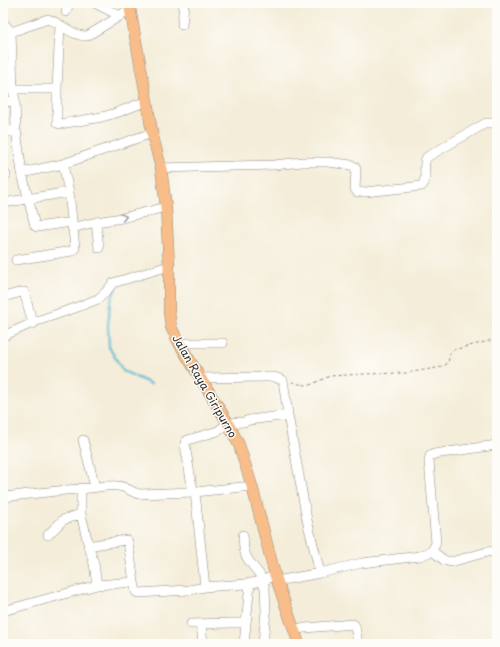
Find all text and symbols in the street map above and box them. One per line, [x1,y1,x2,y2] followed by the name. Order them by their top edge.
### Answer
[121,214,127,222] one-way arrow
[168,331,242,441] street label: Jalan Raya Giripurno

